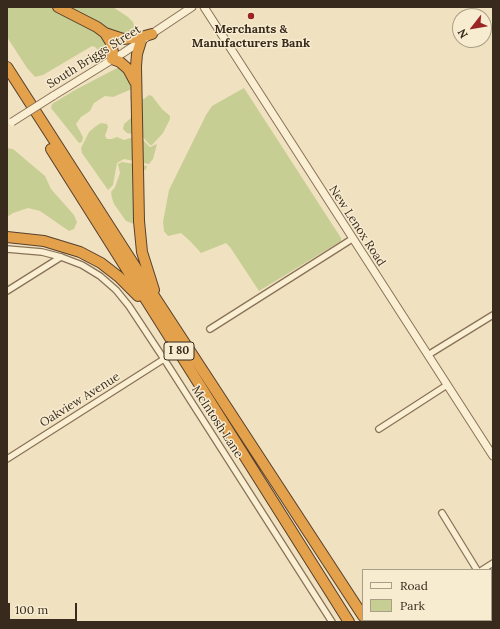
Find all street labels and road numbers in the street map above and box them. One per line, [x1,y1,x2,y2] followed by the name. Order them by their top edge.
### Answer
[44,22,144,92] street label: South Briggs Street
[326,183,388,269] street label: New Lenox Road
[164,342,194,360] road number: I 80
[37,370,123,430] street label: Oakview Avenue
[188,383,246,461] street label: McIntosh Lane

